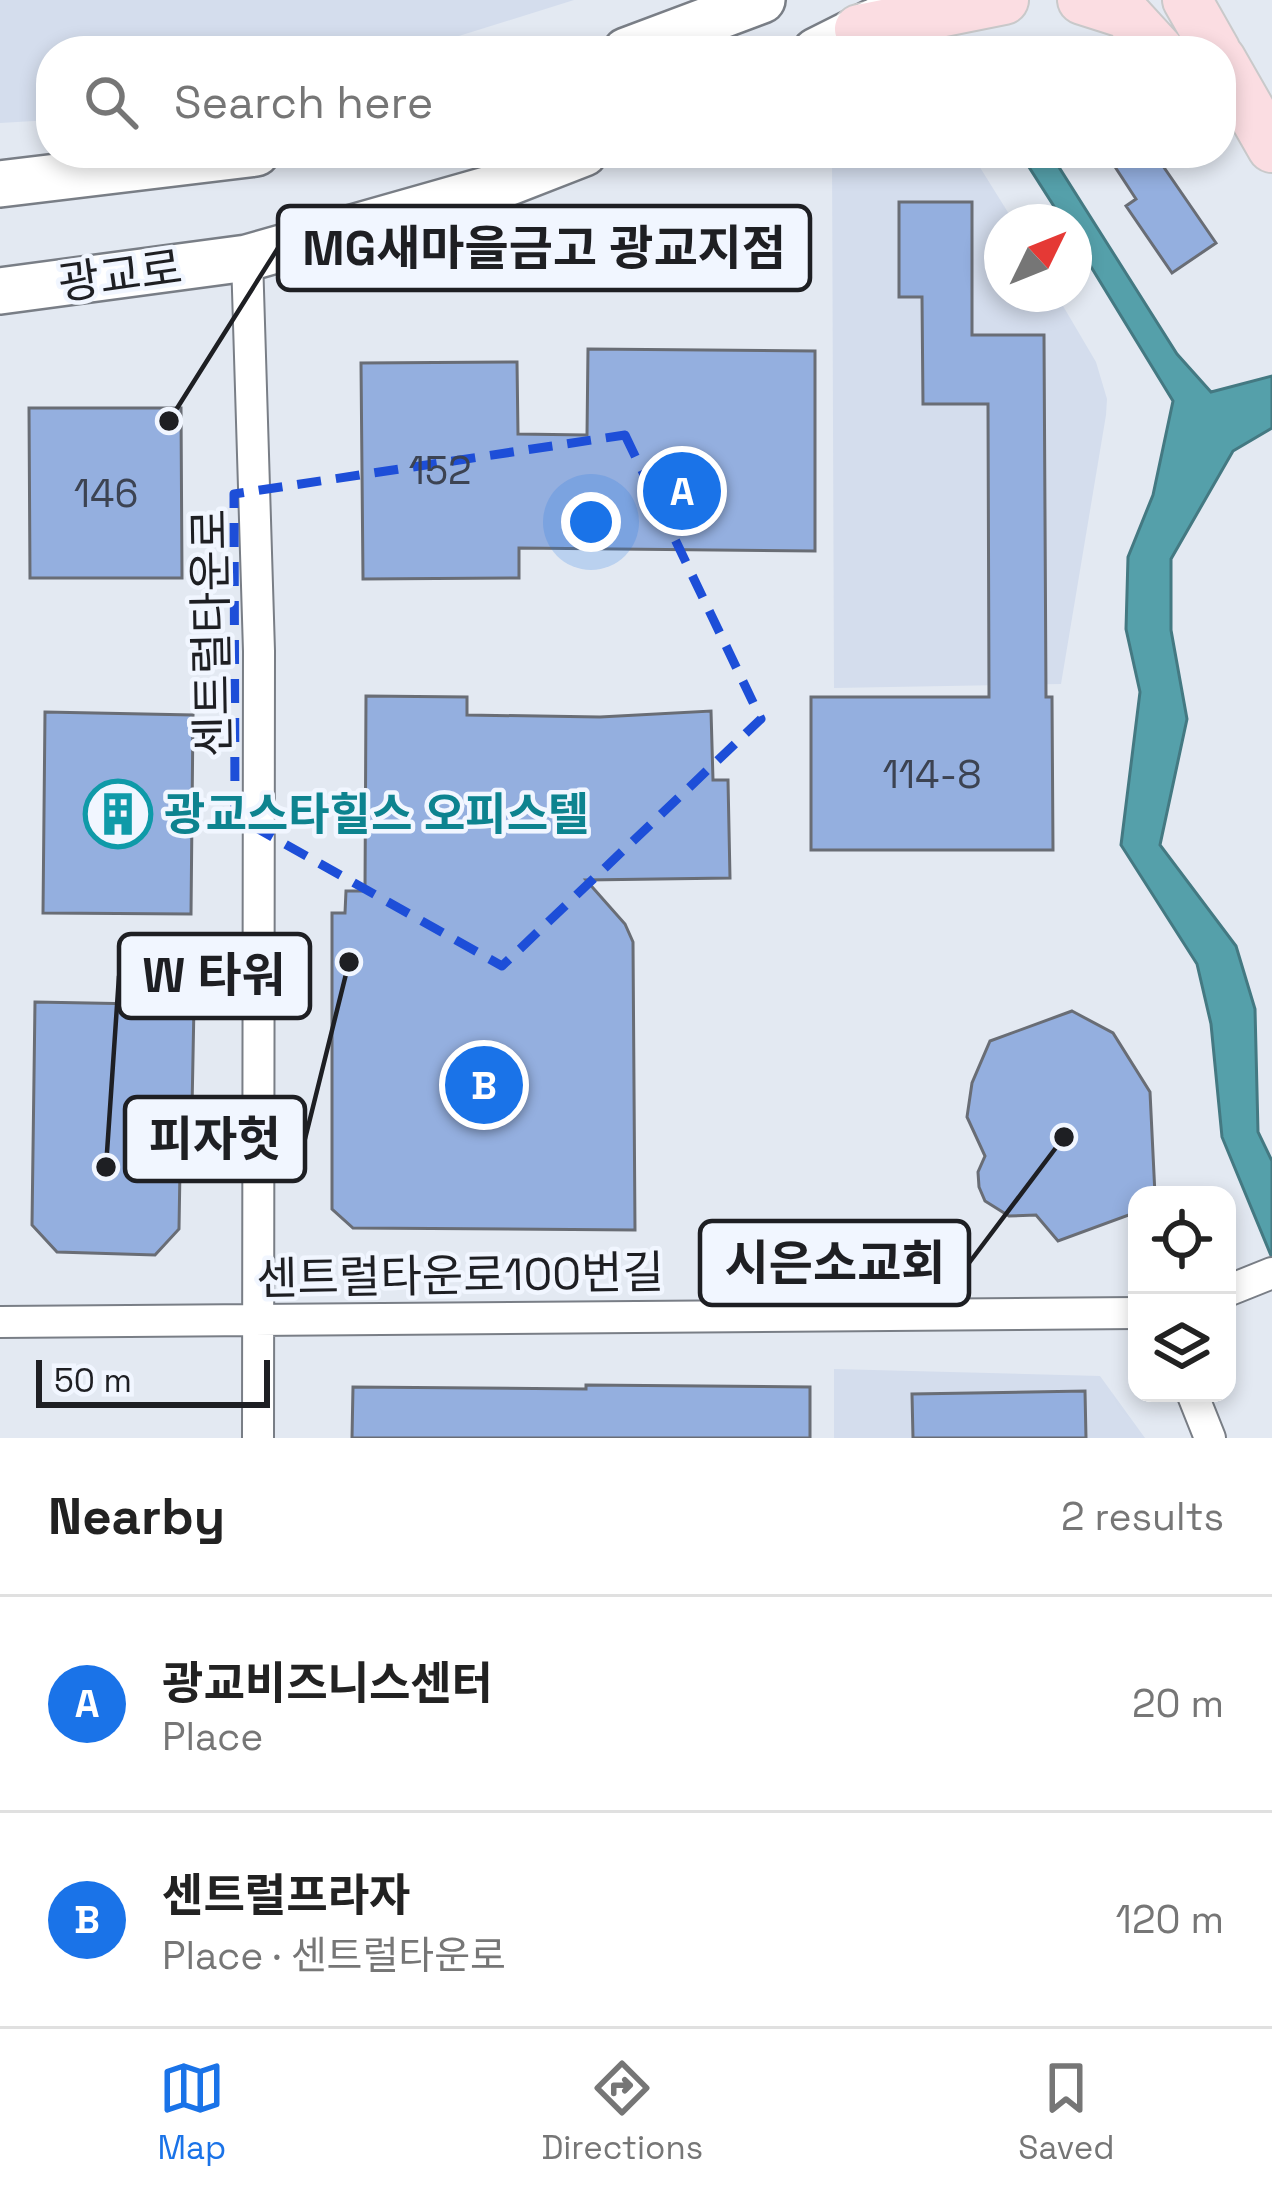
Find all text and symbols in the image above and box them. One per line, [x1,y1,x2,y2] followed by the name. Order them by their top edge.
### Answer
[36,36,1236,168] search box
[78,69,144,135] icon: search
[174,74,433,131] text: Search here
[984,204,1092,312] north arrow
[278,206,810,290] callout: MG새마을금고 광교지점
[302,218,786,279] text: MG새마을금고 광교지점
[55,239,186,312] street label: 광교로
[409,446,471,495] house number: 152
[643,446,721,536] pin: A
[74,469,138,518] house number: 146
[561,492,621,552] your location
[181,508,242,758] street label: 센트럴타운로
[882,750,982,799] house number: 114-8
[83,779,153,849] building icon: 광교스타힐스 오피스텔
[164,786,589,843] place label: 광교스타힐스 오피스텔
[119,934,310,1018] callout: W 타워
[142,945,286,1006] text: W 타워
[445,1040,523,1130] pin: B
[125,1097,305,1181] callout: 피자헛
[149,1109,281,1170] text: 피자헛
[1128,1186,1236,1402] map controls
[1128,1186,1236,1294] button: locate
[700,1221,969,1305] callout: 시은소교회
[725,1233,945,1294] text: 시은소교회
[256,1243,664,1308] street label: 센트럴타운로100번길
[1128,1294,1236,1402] button: layers
[36,1354,270,1407] scale bar
[54,1360,132,1402] text: 50 m
[48,1484,225,1549] text: Nearby
[1061,1492,1224,1541] text: 2 results
[162,1655,493,1712] text: 광교비즈니스센터
[75,1679,99,1728] text: A
[1132,1679,1224,1728] text: 20 m
[162,1712,263,1761] text: Place
[162,1867,410,1924] text: 센트럴프라자
[74,1895,100,1944] text: B
[1116,1895,1224,1944] text: 120 m
[162,1931,506,1980] text: Place · 센트럴타운로
[158,2055,226,2169] tab: Map
[541,2055,703,2169] tab: Directions
[1018,2055,1114,2169] tab: Saved

